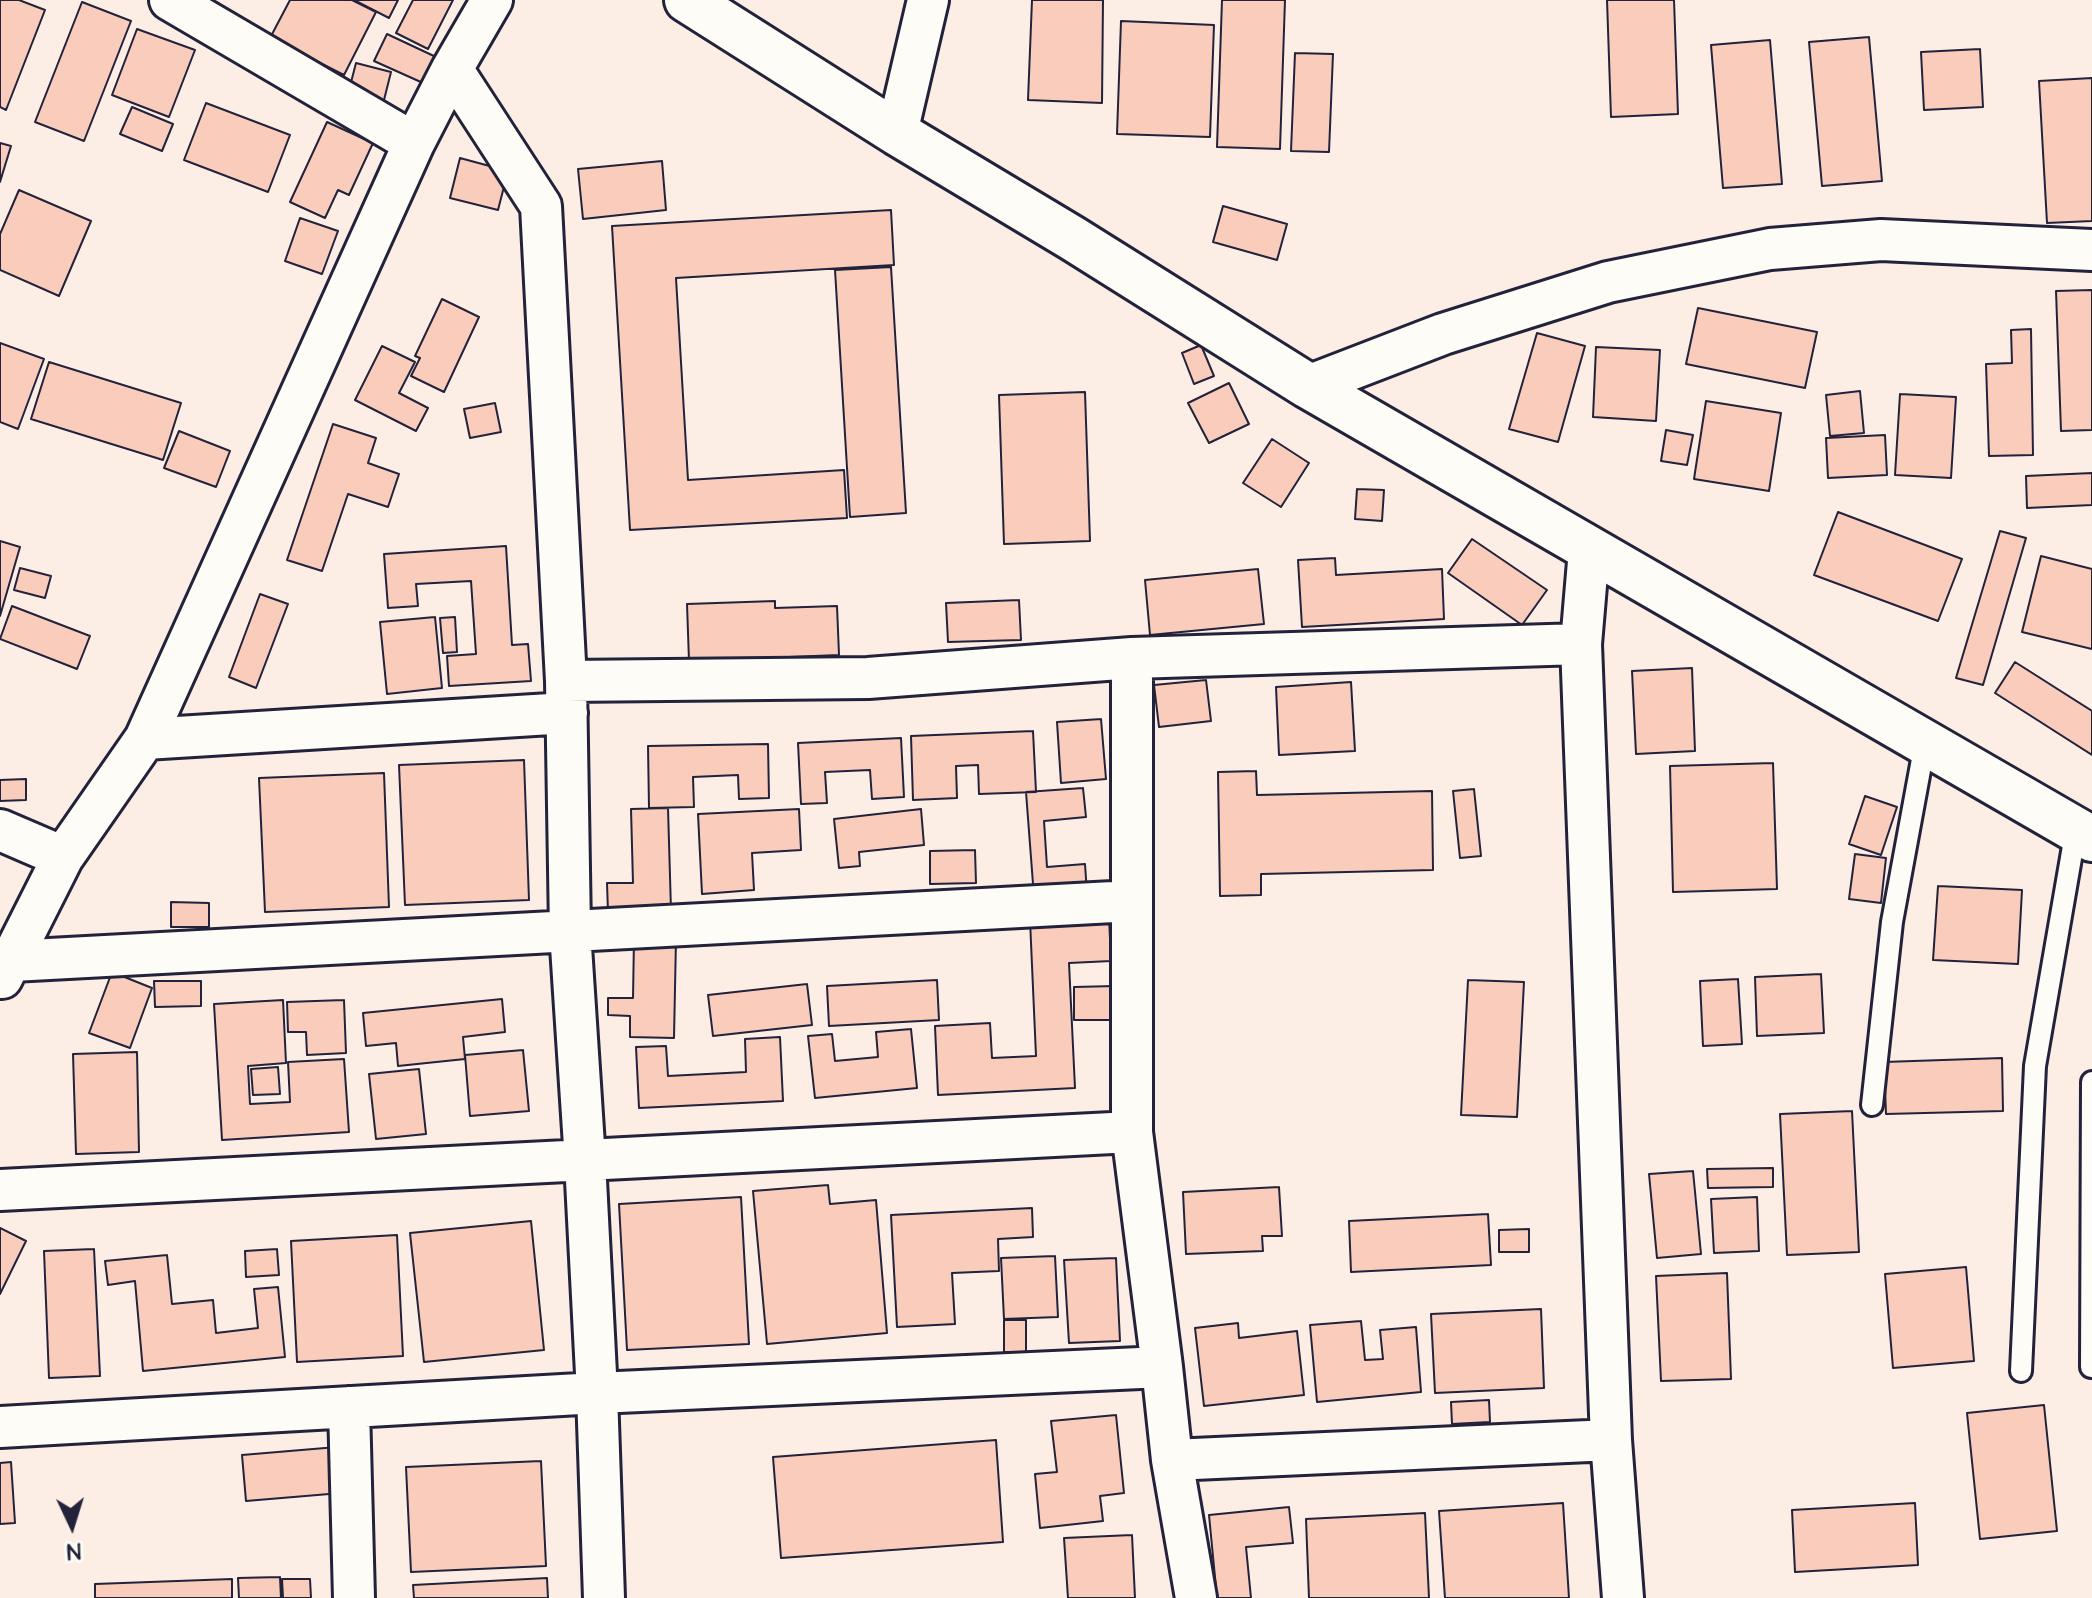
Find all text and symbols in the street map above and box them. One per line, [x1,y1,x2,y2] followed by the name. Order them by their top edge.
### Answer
[32,1486,112,1566] north arrow
[66,1534,82,1566] text: N

